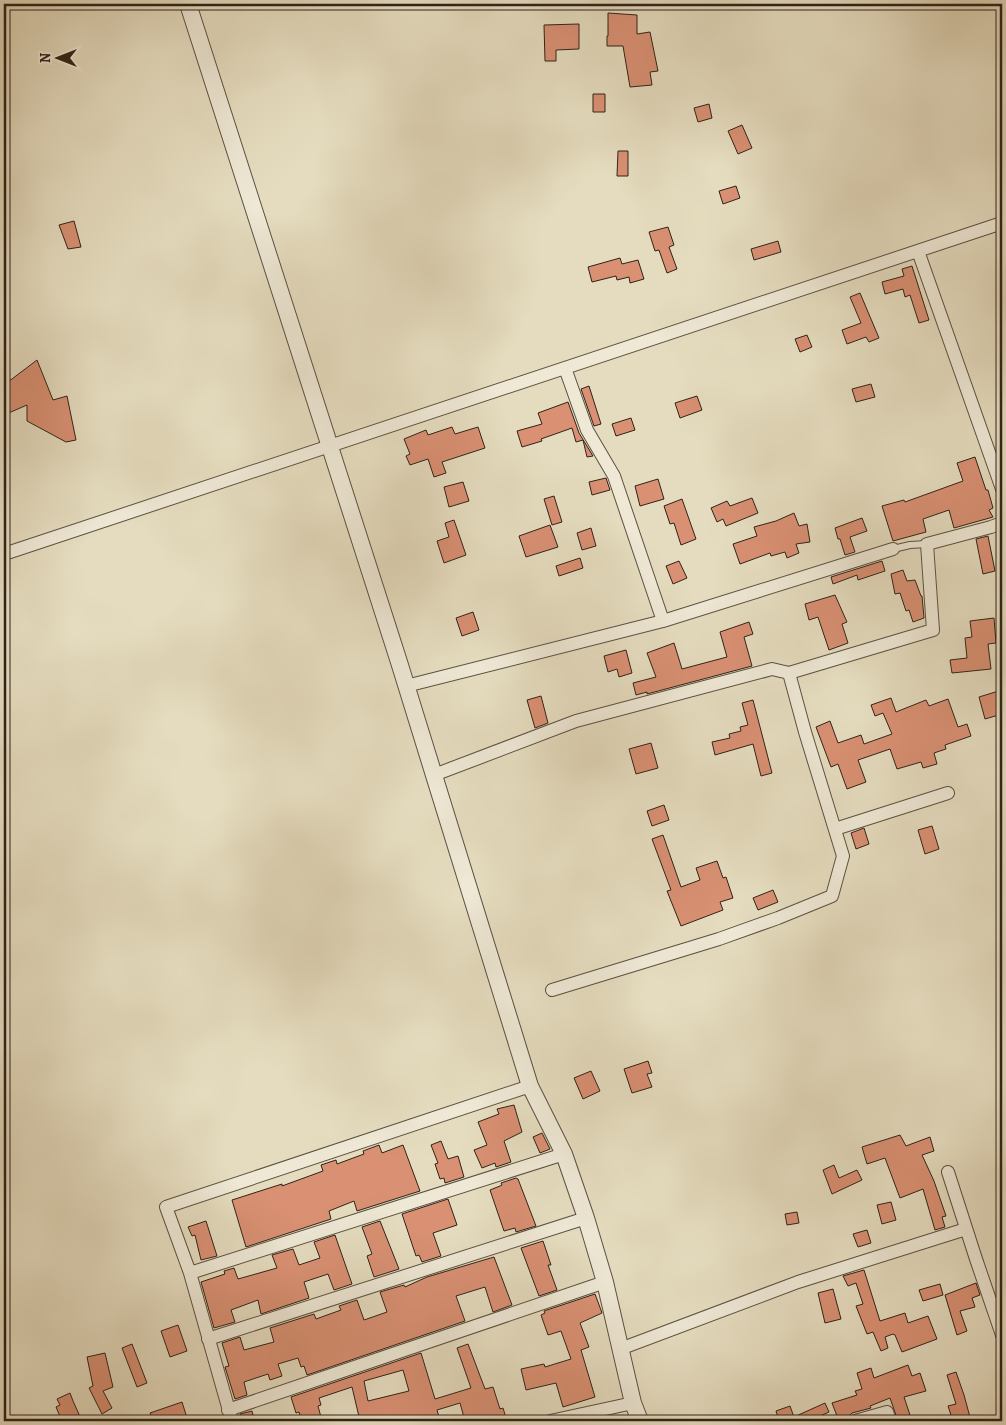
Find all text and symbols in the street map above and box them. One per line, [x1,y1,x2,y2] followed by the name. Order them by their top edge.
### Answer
[32,32,82,82] north arrow
[36,53,55,63] text: N

